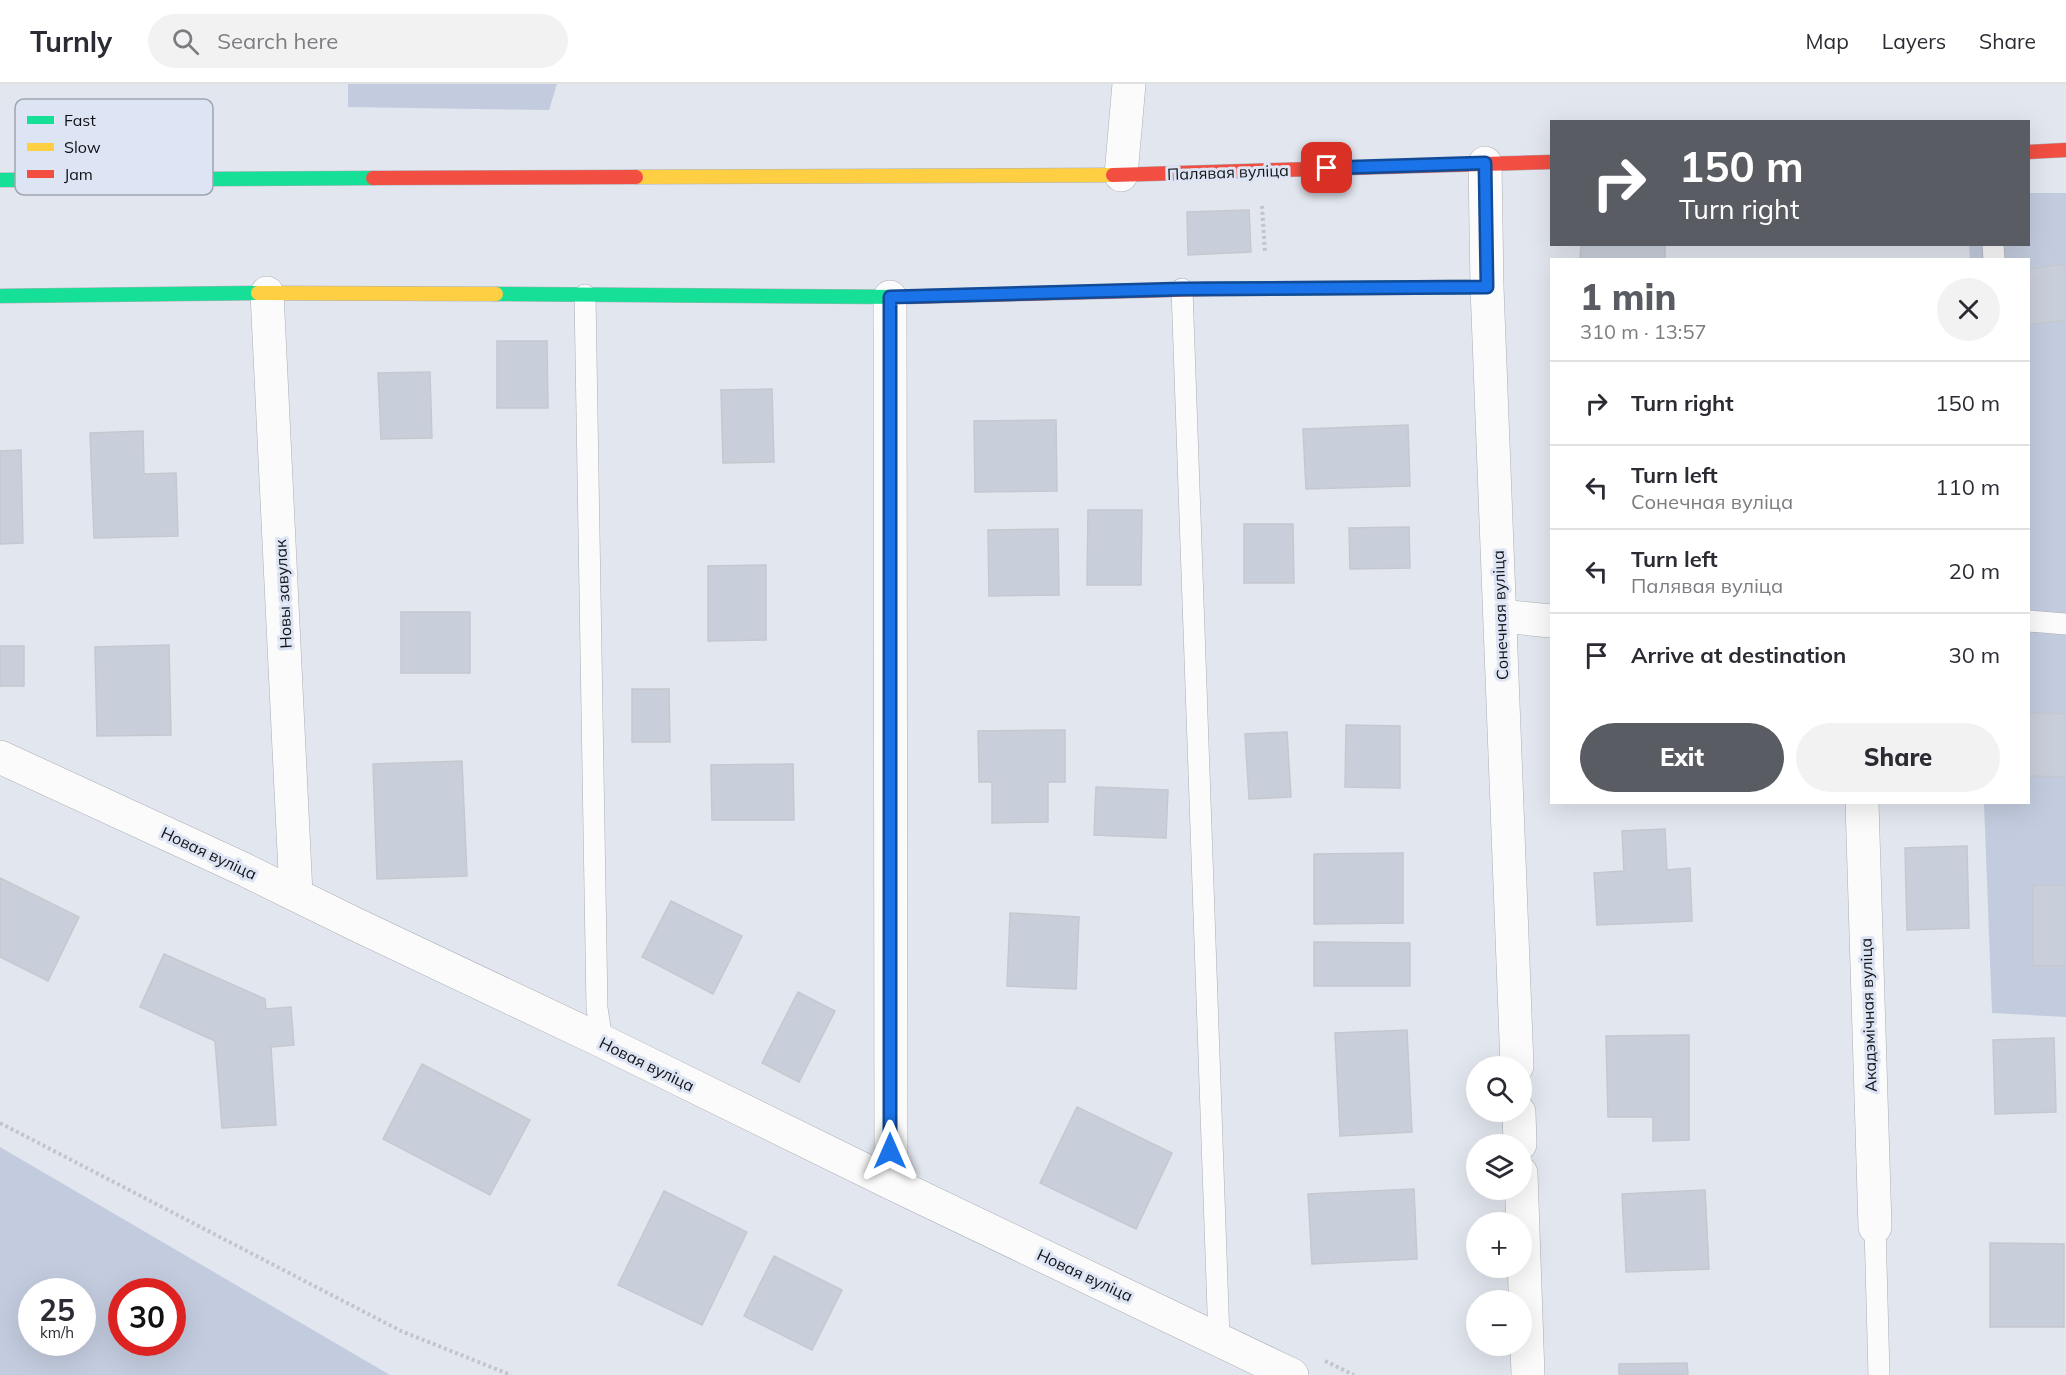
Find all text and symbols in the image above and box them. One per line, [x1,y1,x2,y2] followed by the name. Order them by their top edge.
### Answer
[148,14,568,68] search box
[30,24,112,59] text: Turnly
[169,25,202,58] icon: search
[217,27,338,55] text: Search here
[1806,28,1849,54] text: Map
[1882,28,1946,54] text: Layers
[1979,28,2036,54] text: Share
[15,99,213,195] legend
[64,110,96,130] text: Fast
[64,137,101,157] text: Slow
[1679,140,1804,193] text: 150 m
[1301,142,1352,193] pin
[1580,144,1658,222] icon: right
[1310,151,1343,184] icon: arrive
[1167,160,1289,184] street label: Палявая вуліца
[64,164,93,184] text: Jam
[1679,192,1799,226] text: Turn right
[1580,274,1676,319] text: 1 min
[1937,278,2000,341] button: close
[1580,319,1706,344] text: 310 m · 13:57
[1580,387,1613,420] icon: right
[1631,389,1734,417] text: Turn right
[1935,389,2000,417] text: 150 m
[1631,461,1718,489] text: Turn left
[1580,471,1613,504] icon: left
[1935,473,2000,501] text: 110 m
[1631,489,1793,514] text: Сонечная вуліца
[270,539,296,649] street label: Новы завулак
[1631,545,1718,573] text: Turn left
[1488,550,1512,680] street label: Сонечная вуліца
[1580,555,1613,588] icon: left
[1949,557,2000,585] text: 20 m
[1631,573,1783,598] text: Палявая вуліца
[1580,639,1613,672] icon: arrive
[1631,641,1846,669] text: Arrive at destination
[1949,641,2000,669] text: 30 m
[1580,723,1784,792] button: Exit
[1796,723,2000,792] button: Share
[158,822,260,884] street label: Новая вуліца
[1855,938,1881,1092] street label: Акадэмічная вуліца
[596,1032,698,1096] street label: Новая вуліца
[1466,1056,1532,1356] map controls
[1466,1056,1532,1122] button: search
[858,1119,922,1183] position arrow
[1466,1134,1532,1200] button: layers
[1466,1212,1532,1278] button: +
[1034,1244,1136,1306] street label: Новая вуліца
[108,1278,186,1356] speed limit sign: 30
[1466,1290,1532,1356] button: −
[39,1291,75,1329] text: 25
[40,1323,74,1342] text: km/h

